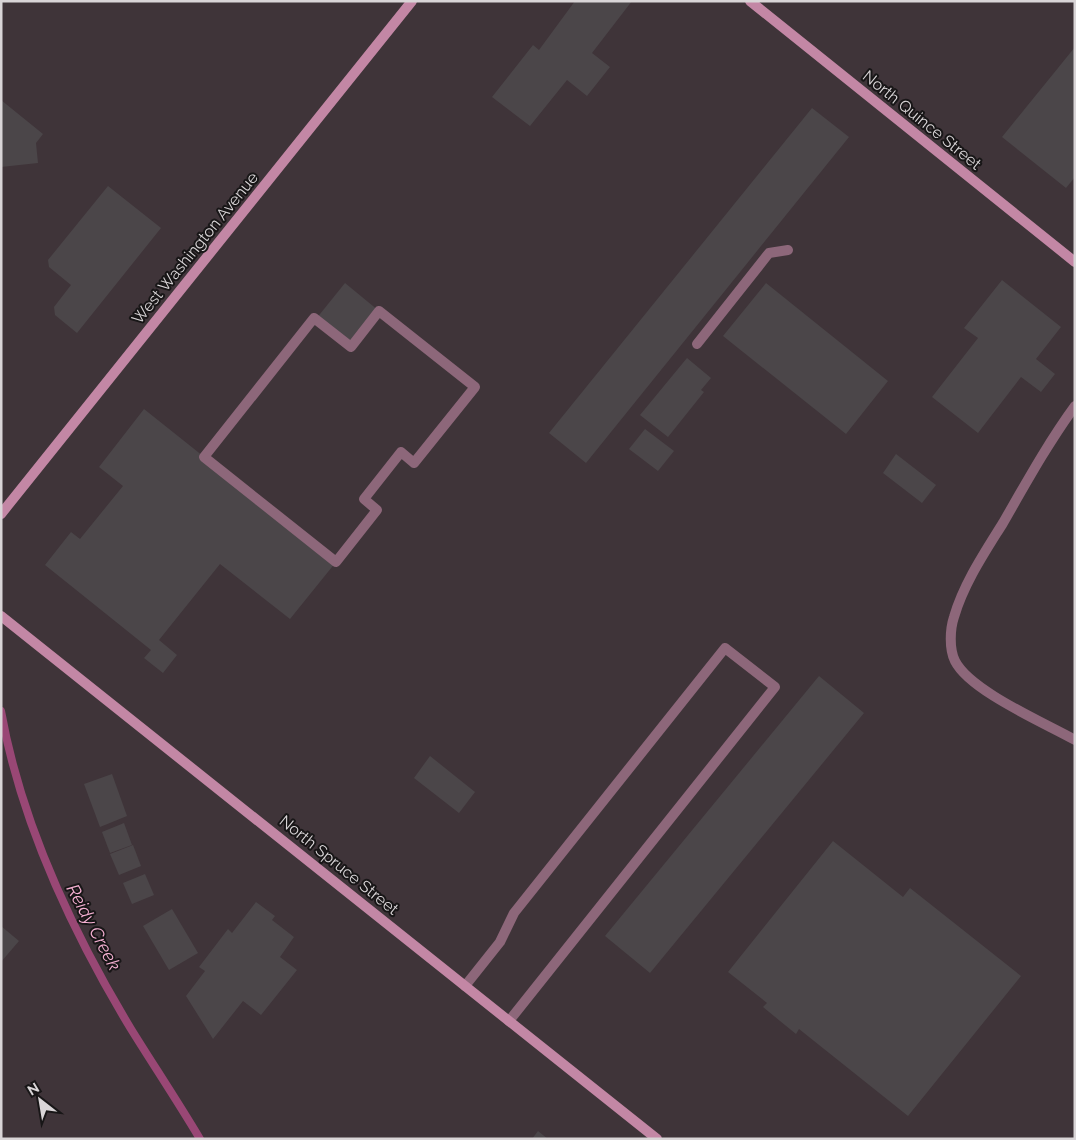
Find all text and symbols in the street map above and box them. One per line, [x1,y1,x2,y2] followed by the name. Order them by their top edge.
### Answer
[859,66,986,174] street label: North Quince Street
[128,168,262,328] street label: West Washington Avenue
[276,811,403,919] street label: North Spruce Street
[62,880,126,974] water label: Reidy Creek
[15,1075,65,1125] north arrow
[25,1079,42,1098] text: N

